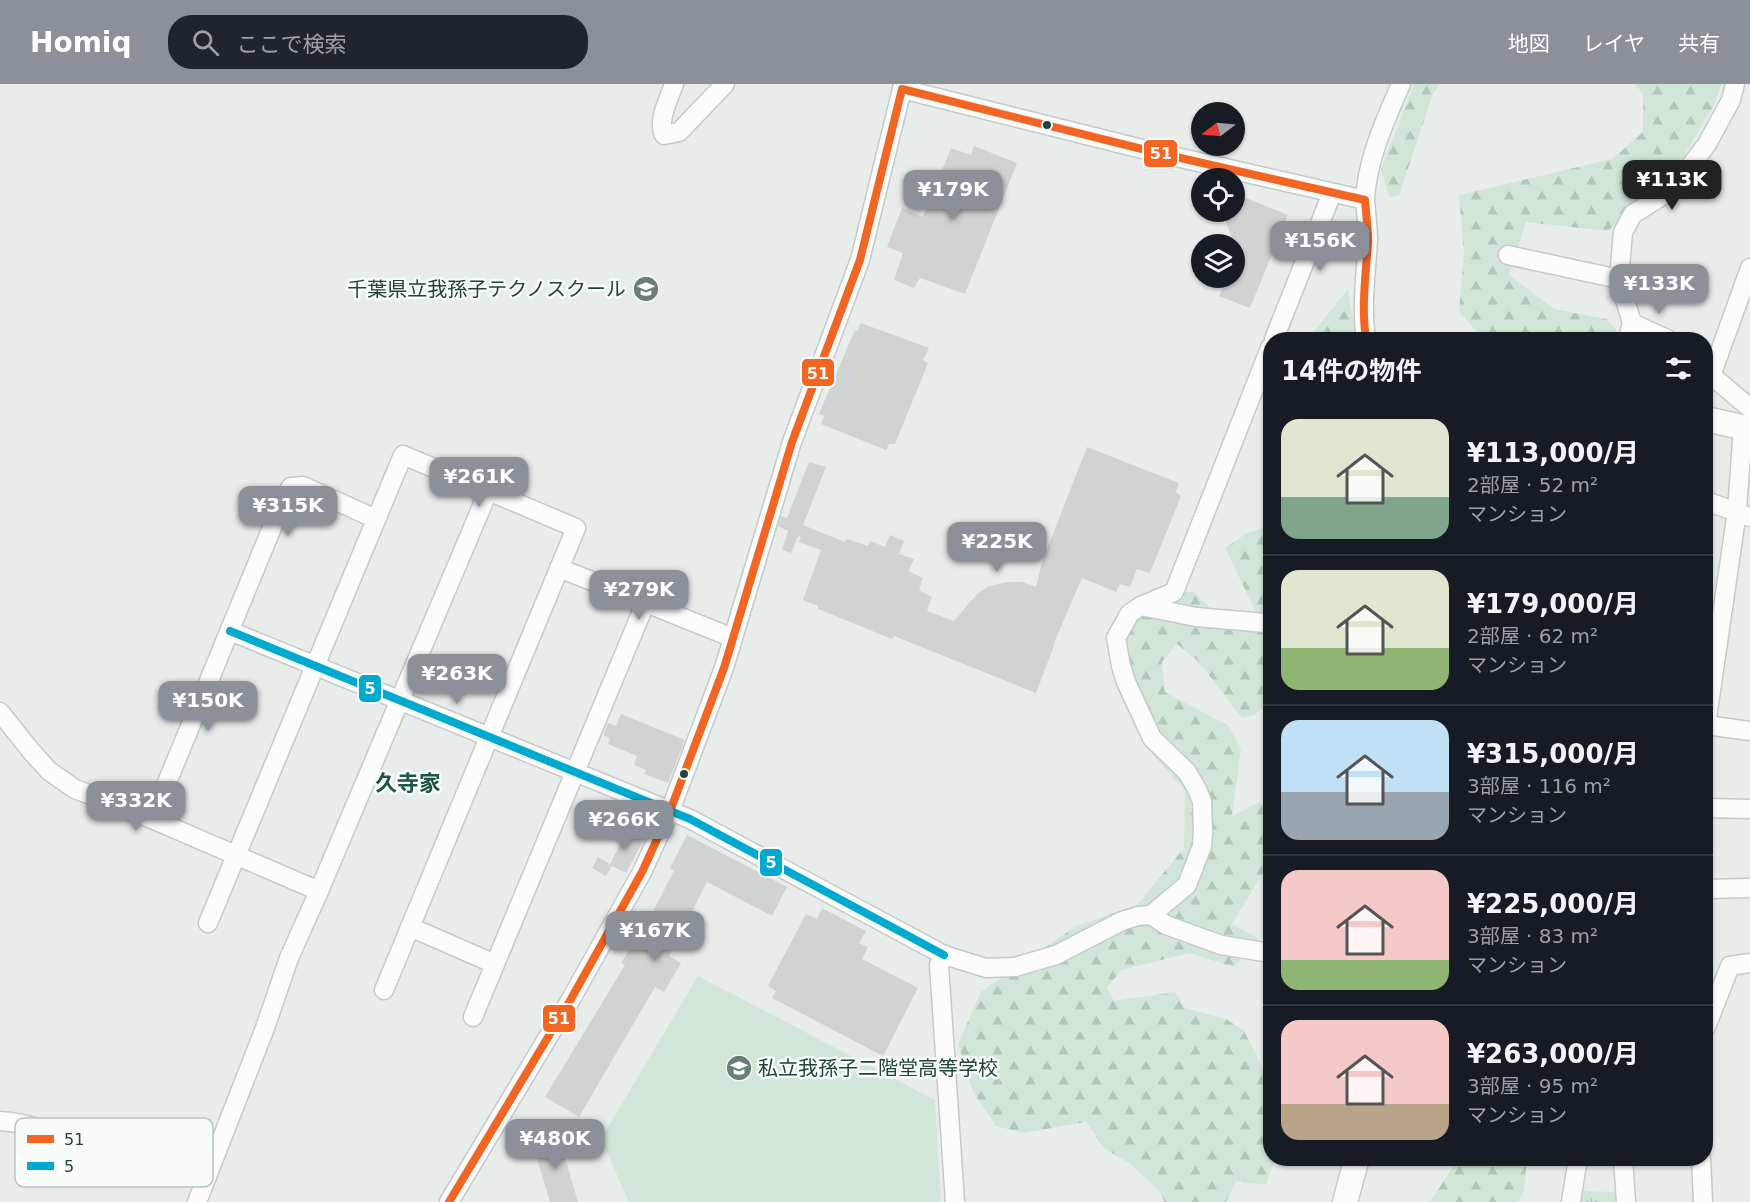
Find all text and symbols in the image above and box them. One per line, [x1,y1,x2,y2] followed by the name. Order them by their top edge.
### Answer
[168,15,588,69] search box
[30,26,132,59] text: Homiq
[189,26,222,59] icon: search
[237,32,347,57] text: ここで検索
[1508,32,1550,56] text: 地図
[1583,32,1645,56] text: レイヤ
[1678,32,1720,56] text: 共有
[1191,102,1245,156] north arrow
[1191,102,1245,288] map controls
[1041,119,1053,131] unlabelled marker
[1143,139,1178,168] line badge: 51
[1150,144,1172,163] text: 51
[1630,160,1714,211] pin: ¥113K
[1636,167,1708,191] text: ¥113K
[1191,168,1245,222] button: locate
[911,170,995,221] pin: ¥179K
[917,177,989,201] text: ¥179K
[1278,221,1362,272] pin: ¥156K
[1284,228,1356,252] text: ¥156K
[1191,234,1245,288] button: layers
[1617,264,1701,315] pin: ¥133K
[1623,271,1695,295] text: ¥133K
[631,274,661,304] school or university icon: 千葉県立我孫子テクノスクール
[347,277,626,301] place label: 千葉県立我孫子テクノスクール
[1662,352,1695,385] icon: filters
[1281,356,1421,386] text: 14件の物件
[801,358,835,387] line badge: 51
[807,364,829,383] text: 51
[1467,438,1639,468] text: ¥113,000/月
[1329,443,1401,515] icon: home
[437,457,521,508] pin: ¥261K
[443,464,515,488] text: ¥261K
[1467,473,1598,497] text: 2部屋 · 52 m²
[246,486,330,537] pin: ¥315K
[252,493,324,517] text: ¥315K
[1467,502,1567,526] text: マンション
[955,522,1039,573] pin: ¥225K
[961,529,1033,553] text: ¥225K
[597,570,681,621] pin: ¥279K
[603,577,675,601] text: ¥279K
[1467,589,1639,619] text: ¥179,000/月
[1329,594,1401,666] icon: home
[1467,624,1598,648] text: 2部屋 · 62 m²
[1467,653,1567,677] text: マンション
[415,654,499,705] pin: ¥263K
[421,661,493,685] text: ¥263K
[358,674,382,703] line badge: 5
[364,679,376,698] text: 5
[166,681,250,732] pin: ¥150K
[172,688,244,712] text: ¥150K
[1467,739,1639,769] text: ¥315,000/月
[1329,744,1401,816] icon: home
[678,768,690,780] unlabelled marker
[375,771,441,796] district label: 久寺家
[1467,774,1611,798] text: 3部屋 · 116 m²
[94,781,178,832] pin: ¥332K
[100,788,172,812] text: ¥332K
[582,800,666,851] pin: ¥266K
[1467,803,1567,827] text: マンション
[588,807,660,831] text: ¥266K
[759,848,783,877] line badge: 5
[765,853,777,872] text: 5
[1467,889,1639,919] text: ¥225,000/月
[1329,894,1401,966] icon: home
[613,911,697,962] pin: ¥167K
[619,918,691,942] text: ¥167K
[1467,924,1598,948] text: 3部屋 · 83 m²
[1467,953,1567,977] text: マンション
[542,1004,576,1033] line badge: 51
[548,1009,570,1028] text: 51
[1467,1039,1639,1069] text: ¥263,000/月
[1329,1044,1401,1116] icon: home
[724,1053,754,1083] school or university icon: 私立我孫子二階堂高等学校
[758,1056,998,1080] place label: 私立我孫子二階堂高等学校
[1467,1074,1598,1098] text: 3部屋 · 95 m²
[1467,1103,1567,1127] text: マンション
[15,1118,213,1187] legend
[513,1119,597,1170] pin: ¥480K
[519,1126,591,1150] text: ¥480K
[64,1130,84,1149] text: 51
[64,1157,74,1176] text: 5

